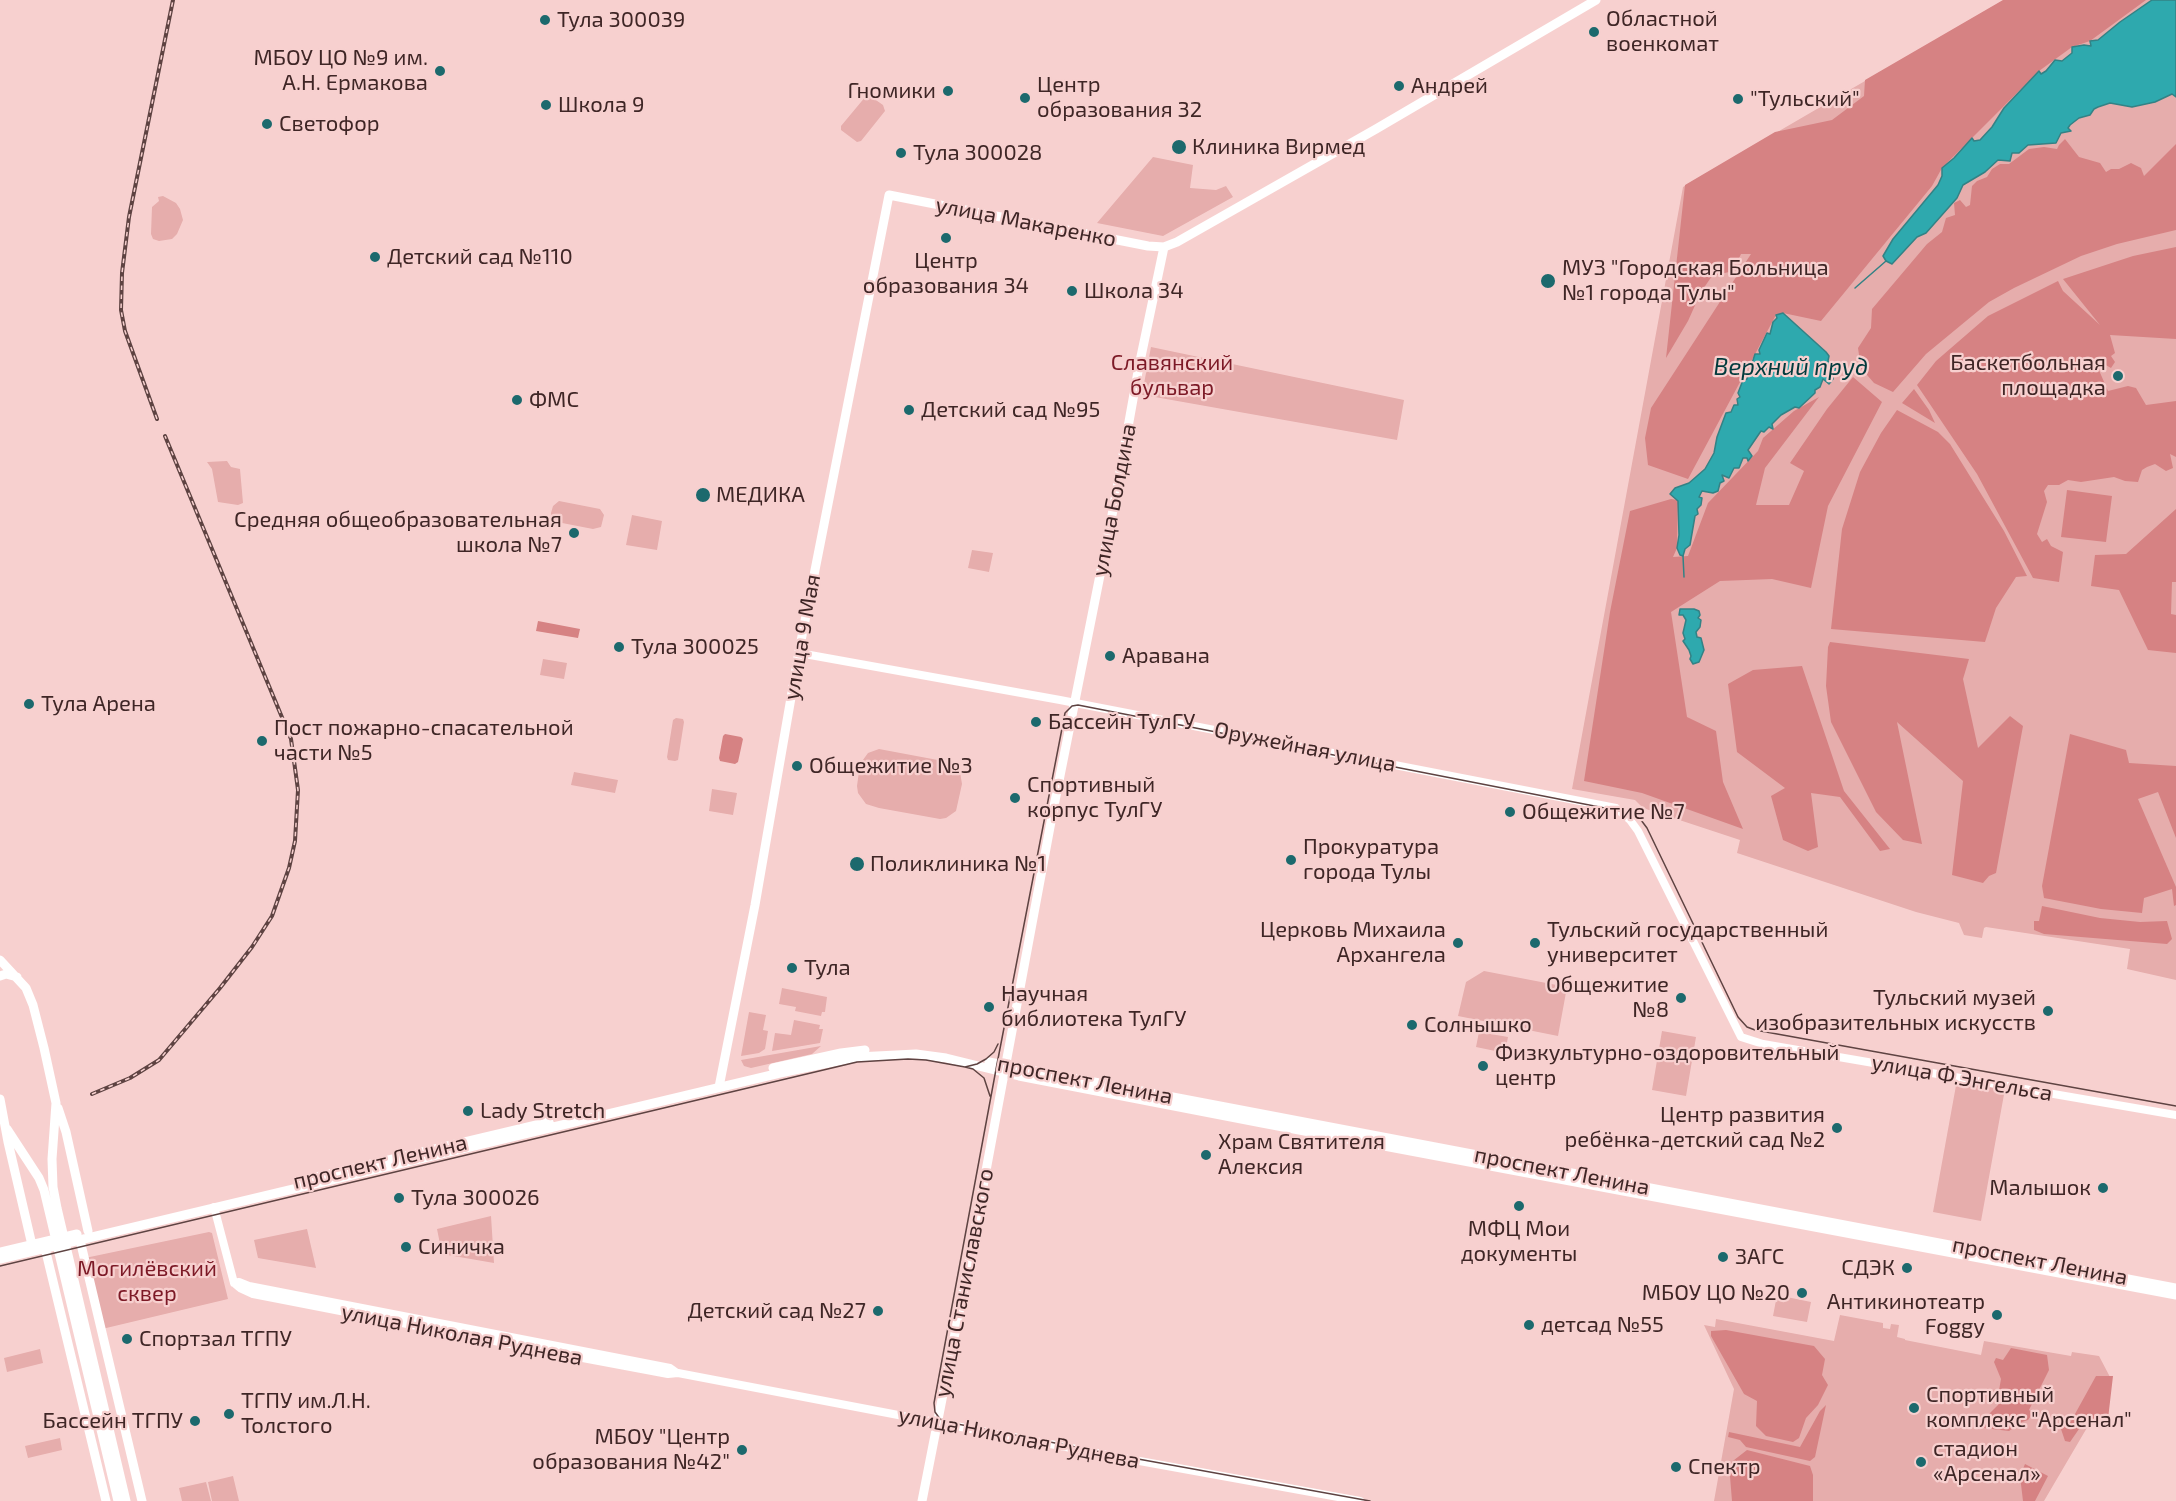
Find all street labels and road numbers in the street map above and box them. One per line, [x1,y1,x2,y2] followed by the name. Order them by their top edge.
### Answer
[933,192,1119,252] street label: улица Макаренко
[1086,421,1142,579] street label: улица Болдина
[778,572,826,702] street label: улица 9 Мая
[1212,716,1398,778] street label: Оружейная улица
[1870,1049,2054,1107] street label: улица Ф.Энгельса
[995,1050,1175,1110] street label: проспект Ленина
[290,1129,470,1195] street label: проспект Ленина
[1472,1141,1652,1201] street label: проспект Ленина
[929,1166,999,1400] street label: улица Станиславского
[1950,1231,2130,1291] street label: проспект Ленина
[339,1299,585,1371] street label: улица Николая Руднева
[896,1402,1142,1474] street label: улица Николая Руднева

